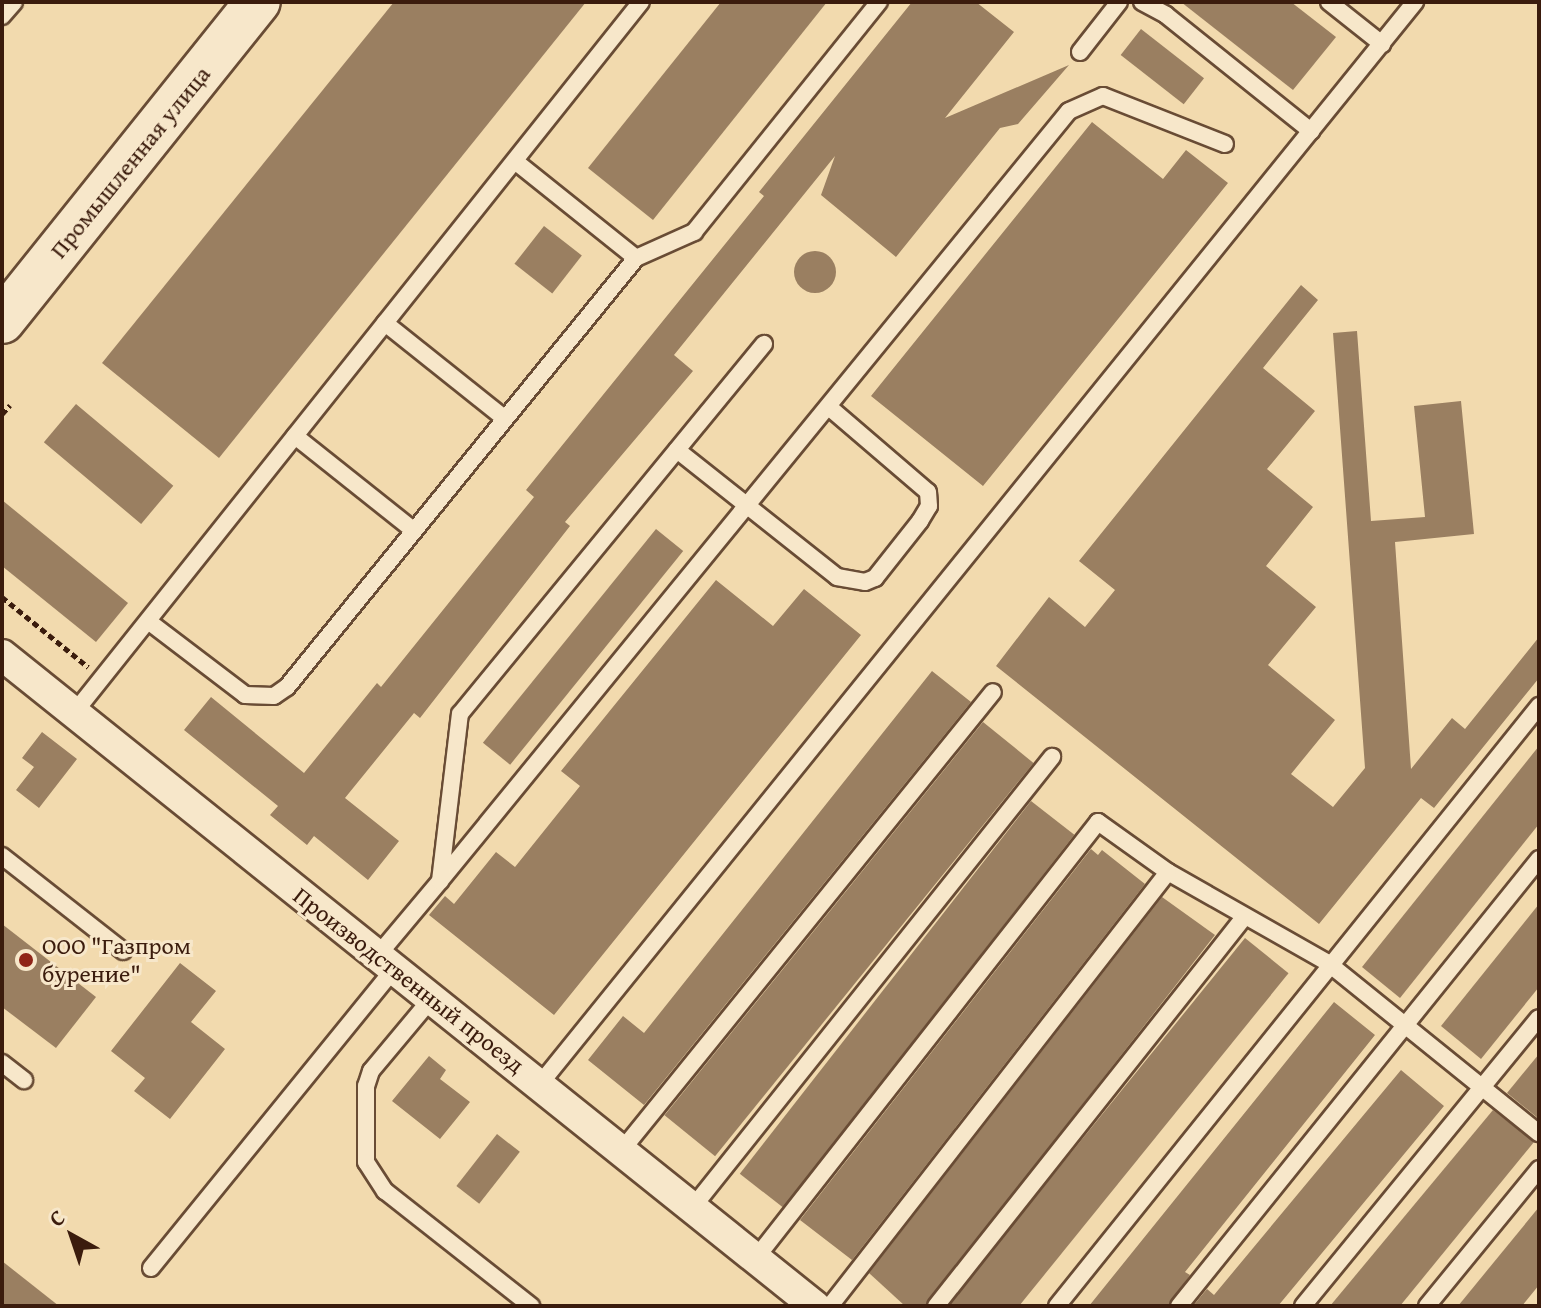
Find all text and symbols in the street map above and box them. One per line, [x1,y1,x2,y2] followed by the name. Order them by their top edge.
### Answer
[44,60,216,264] street label: Промышленная улица
[288,881,530,1079] street label: Производственный проезд
[42,932,191,988] place label: ООО "Газпром бурение"
[17,951,35,969] marker: ООО "Газпром бурение"
[32,1196,112,1276] north arrow
[42,1201,72,1234] text: С

